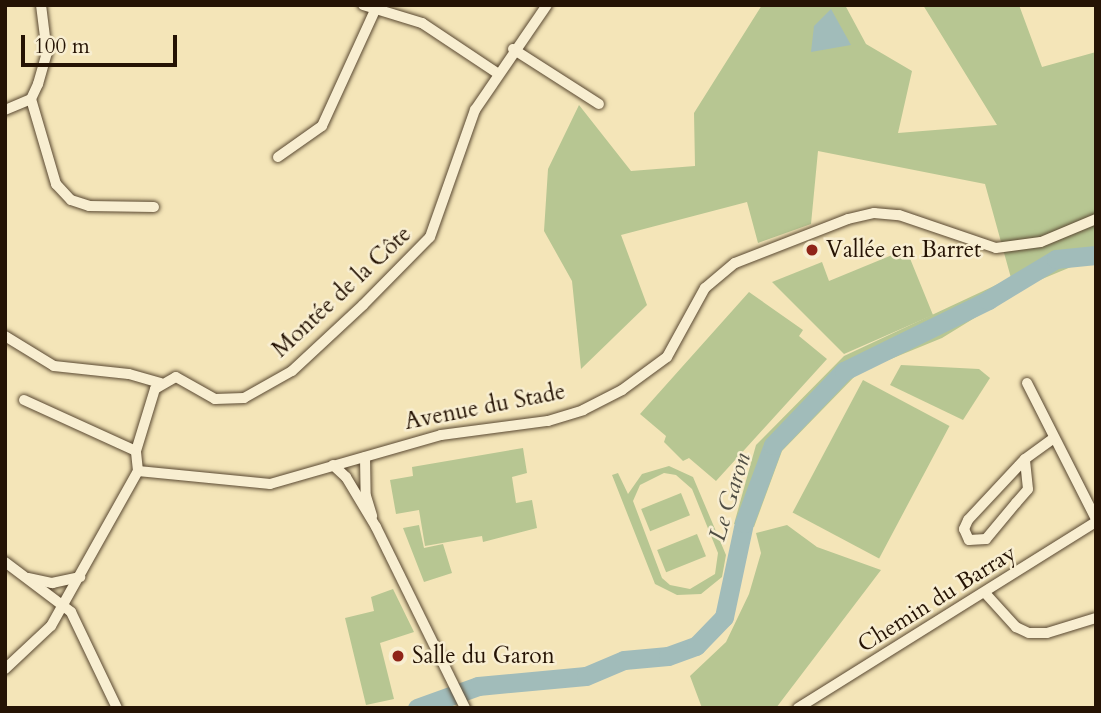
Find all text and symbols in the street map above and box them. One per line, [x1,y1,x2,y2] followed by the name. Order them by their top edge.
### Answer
[24,21,180,65] scale bar
[34,32,90,61] text: 100 m
[267,221,417,363] street label: Montée de la Côte
[826,236,981,264] place label: Vallée en Barret
[804,242,820,258] marker: Vallée en Barret
[402,378,568,436] street label: Avenue du Stade
[703,449,757,545] water label: Le Garon
[853,539,1021,659] street label: Chemin du Barray
[412,642,555,670] place label: Salle du Garon
[390,648,406,664] marker: Salle du Garon

